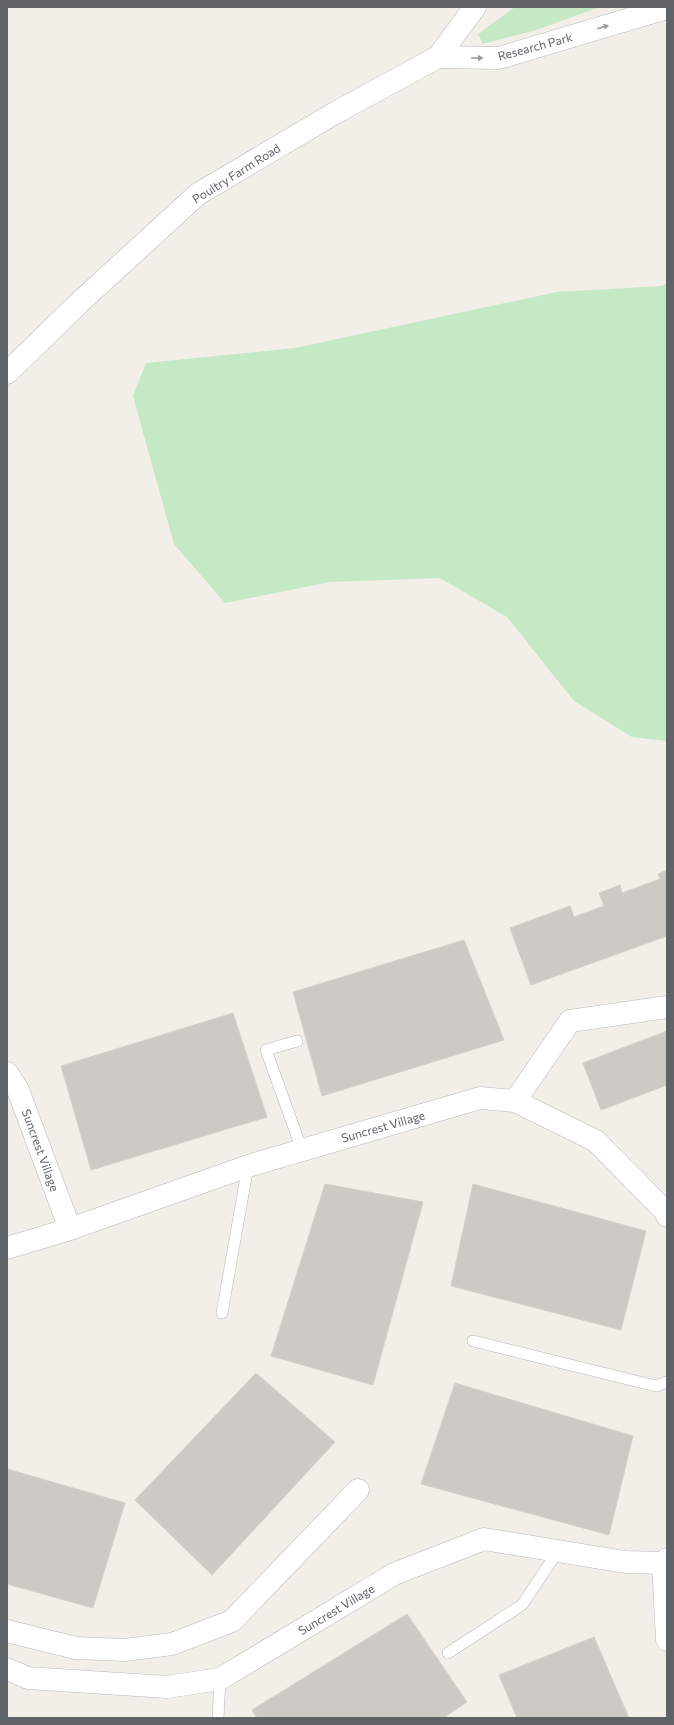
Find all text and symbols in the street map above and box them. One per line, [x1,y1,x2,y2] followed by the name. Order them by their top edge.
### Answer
[597,24,609,30] one-way arrow
[496,29,574,63] street label: Research Park
[471,55,484,61] one-way arrow
[189,140,283,206] street label: Poultry Farm Road
[20,1107,62,1193] street label: Suncrest Village
[339,1107,427,1145] street label: Suncrest Village
[295,1581,377,1637] street label: Suncrest Village

